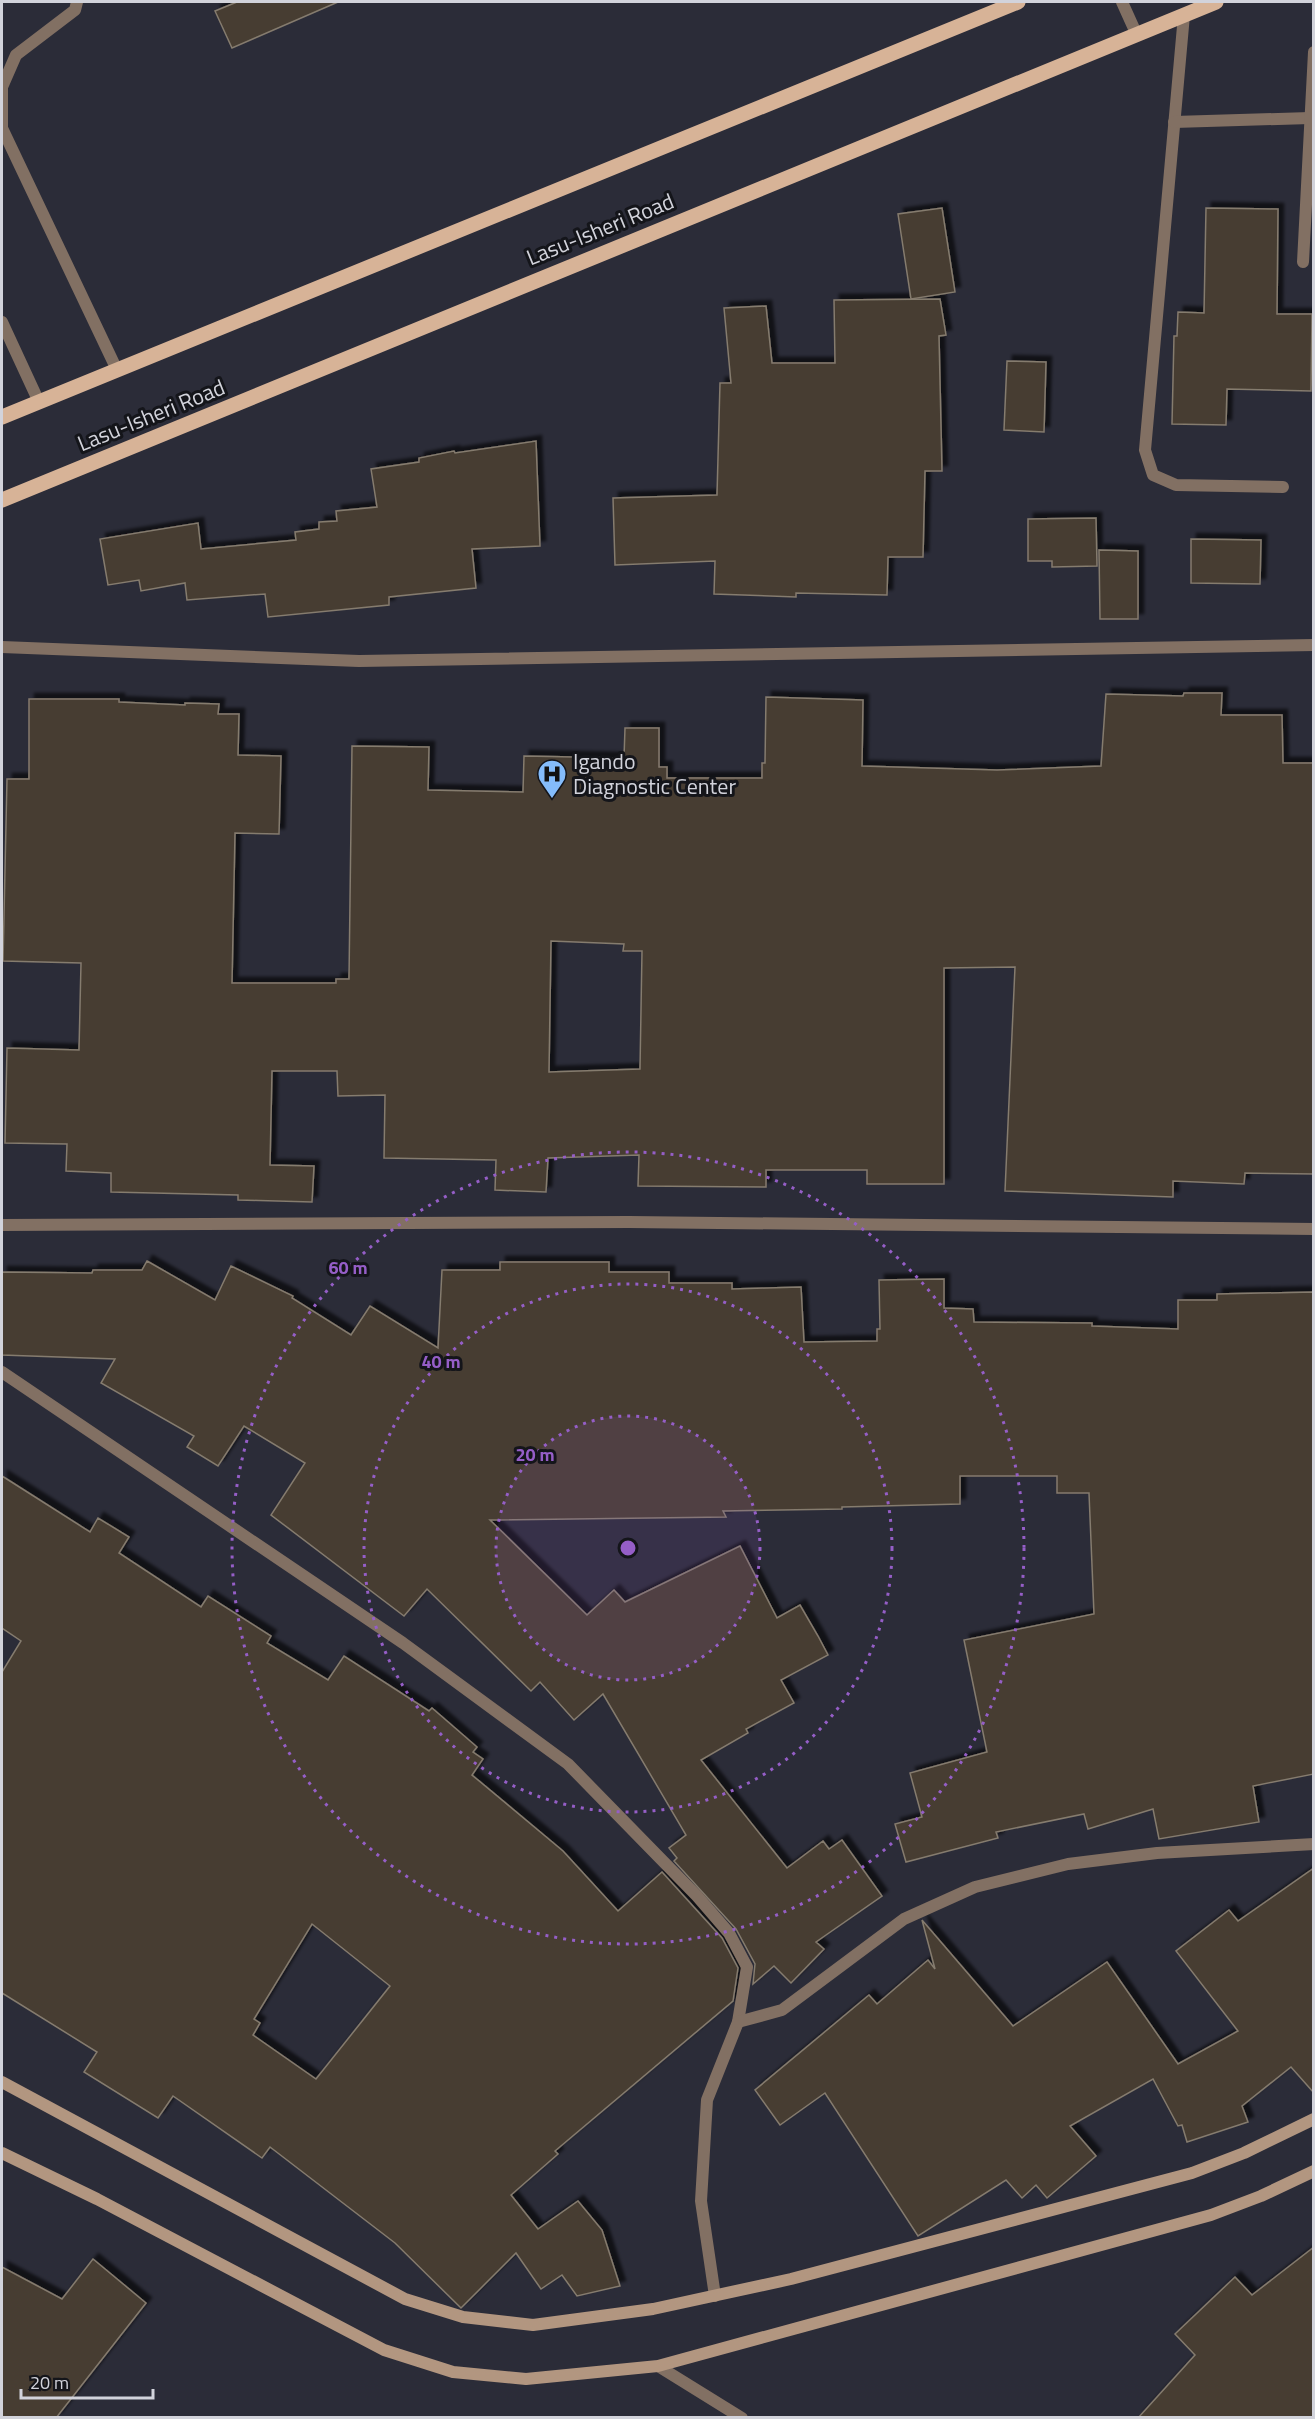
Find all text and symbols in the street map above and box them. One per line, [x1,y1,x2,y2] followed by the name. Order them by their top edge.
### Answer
[521,184,679,274] street label: Lasu-Isheri Road
[72,370,230,460] street label: Lasu-Isheri Road
[573,744,736,803] place label: Igando Diagnostic Center
[536,758,568,800] hospital icon: Igando Diagnostic Center
[328,1254,368,1281] text: 60 m
[421,1348,461,1375] text: 40 m
[515,1441,555,1468] text: 20 m
[618,1538,638,1558] centre of rings
[21,2362,153,2400] scale bar
[30,2369,69,2396] text: 20 m

